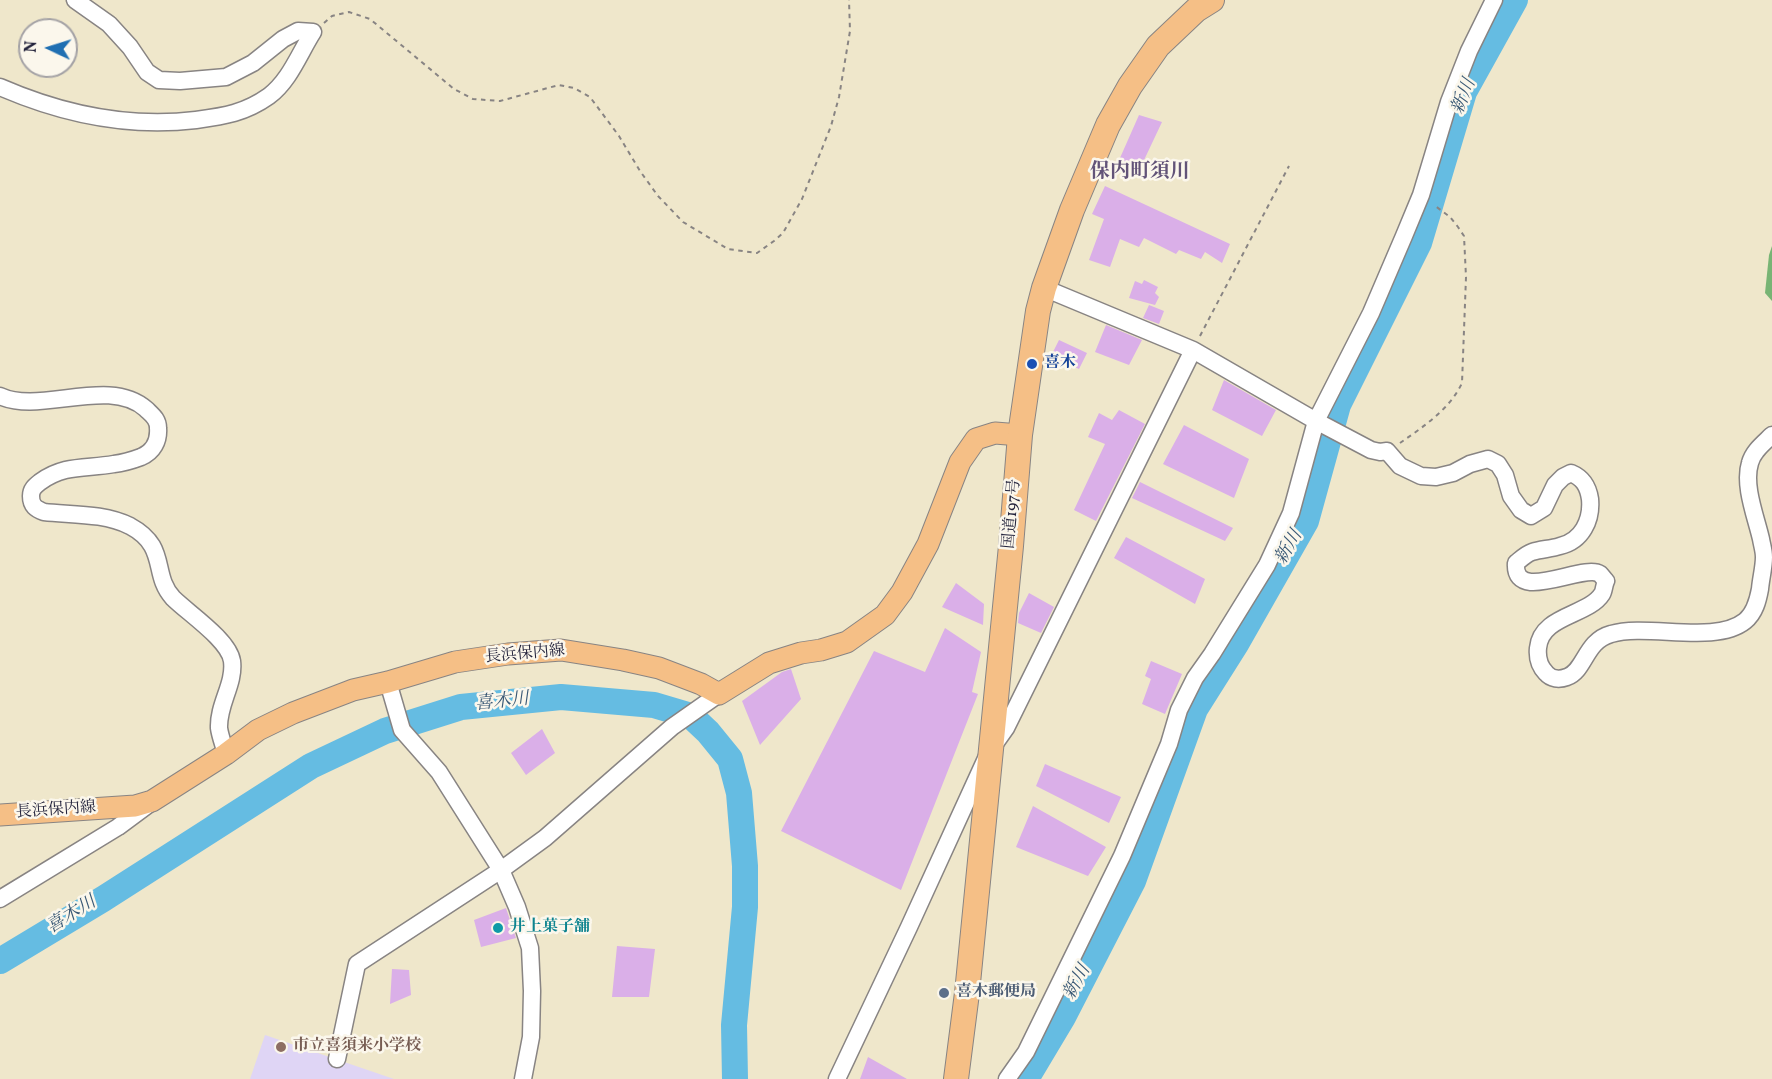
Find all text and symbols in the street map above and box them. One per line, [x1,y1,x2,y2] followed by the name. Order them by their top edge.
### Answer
[18,18,78,78] north arrow
[21,40,43,53] text: N
[1448,76,1482,118] water label: 新川
[1090,161,1190,185] district label: 保内町須川
[1044,354,1076,374] place label: 喜木
[1025,357,1039,371] marker: 喜木
[1000,478,1026,550] street label: 国道197号
[1272,527,1308,569] water label: 新川
[484,642,566,668] street label: 長浜保内線
[474,689,530,717] water label: 喜木川
[15,799,97,823] street label: 長浜保内線
[43,893,101,939] water label: 喜木川
[510,918,590,938] place label: 井上菓子舗
[491,921,505,935] marker: 井上菓子舗
[1060,962,1096,1004] water label: 新川
[956,983,1036,1003] place label: 喜木郵便局
[937,986,951,1000] marker: 喜木郵便局
[293,1037,421,1057] place label: 市立喜須来小学校
[274,1040,288,1054] marker: 市立喜須来小学校

